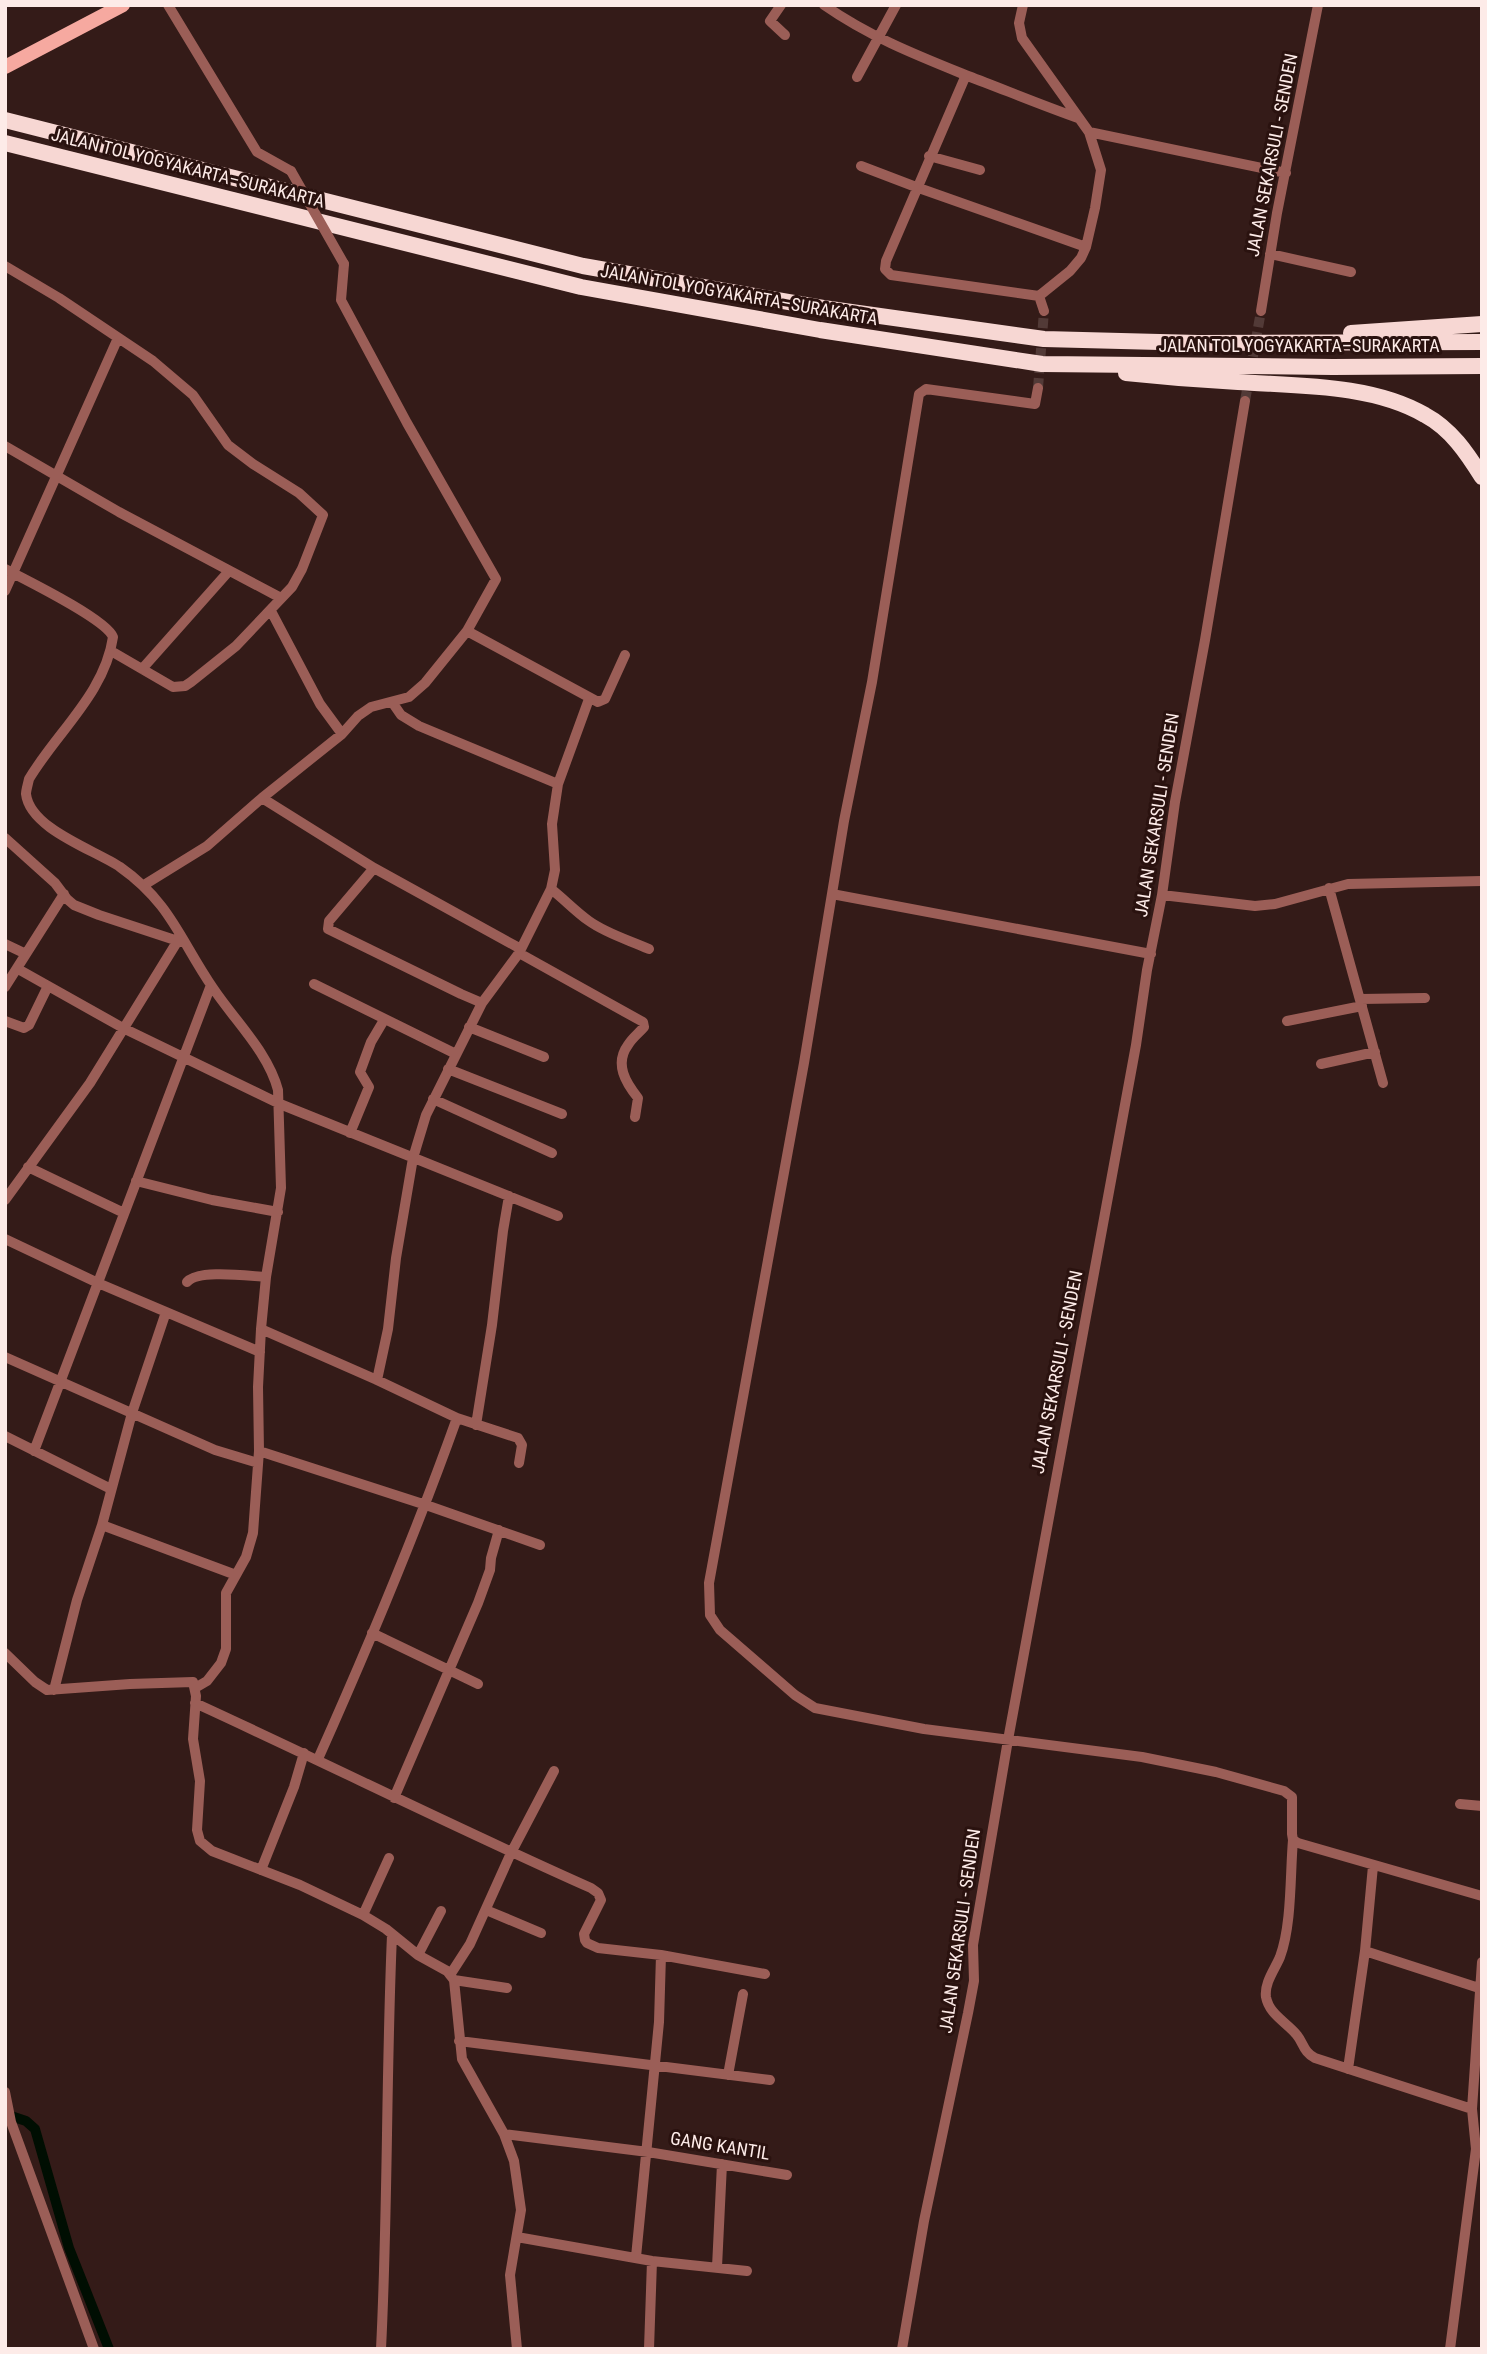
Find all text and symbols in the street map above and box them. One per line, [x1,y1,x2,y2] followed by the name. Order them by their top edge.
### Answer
[1242,52,1302,258] street label: JALAN SEKARSULI - SENDEN
[49,123,328,212] street label: JALAN TOL YOGYAKARTA–SURAKARTA
[599,260,880,329] street label: JALAN TOL YOGYAKARTA–SURAKARTA
[1158,335,1440,356] street label: JALAN TOL YOGYAKARTA–SURAKARTA
[1130,711,1183,918] street label: JALAN SEKARSULI - SENDEN
[1027,1269,1087,1475] street label: JALAN SEKARSULI - SENDEN
[935,1827,984,2035] street label: JALAN SEKARSULI - SENDEN
[669,2127,772,2164] street label: GANG KANTIL

